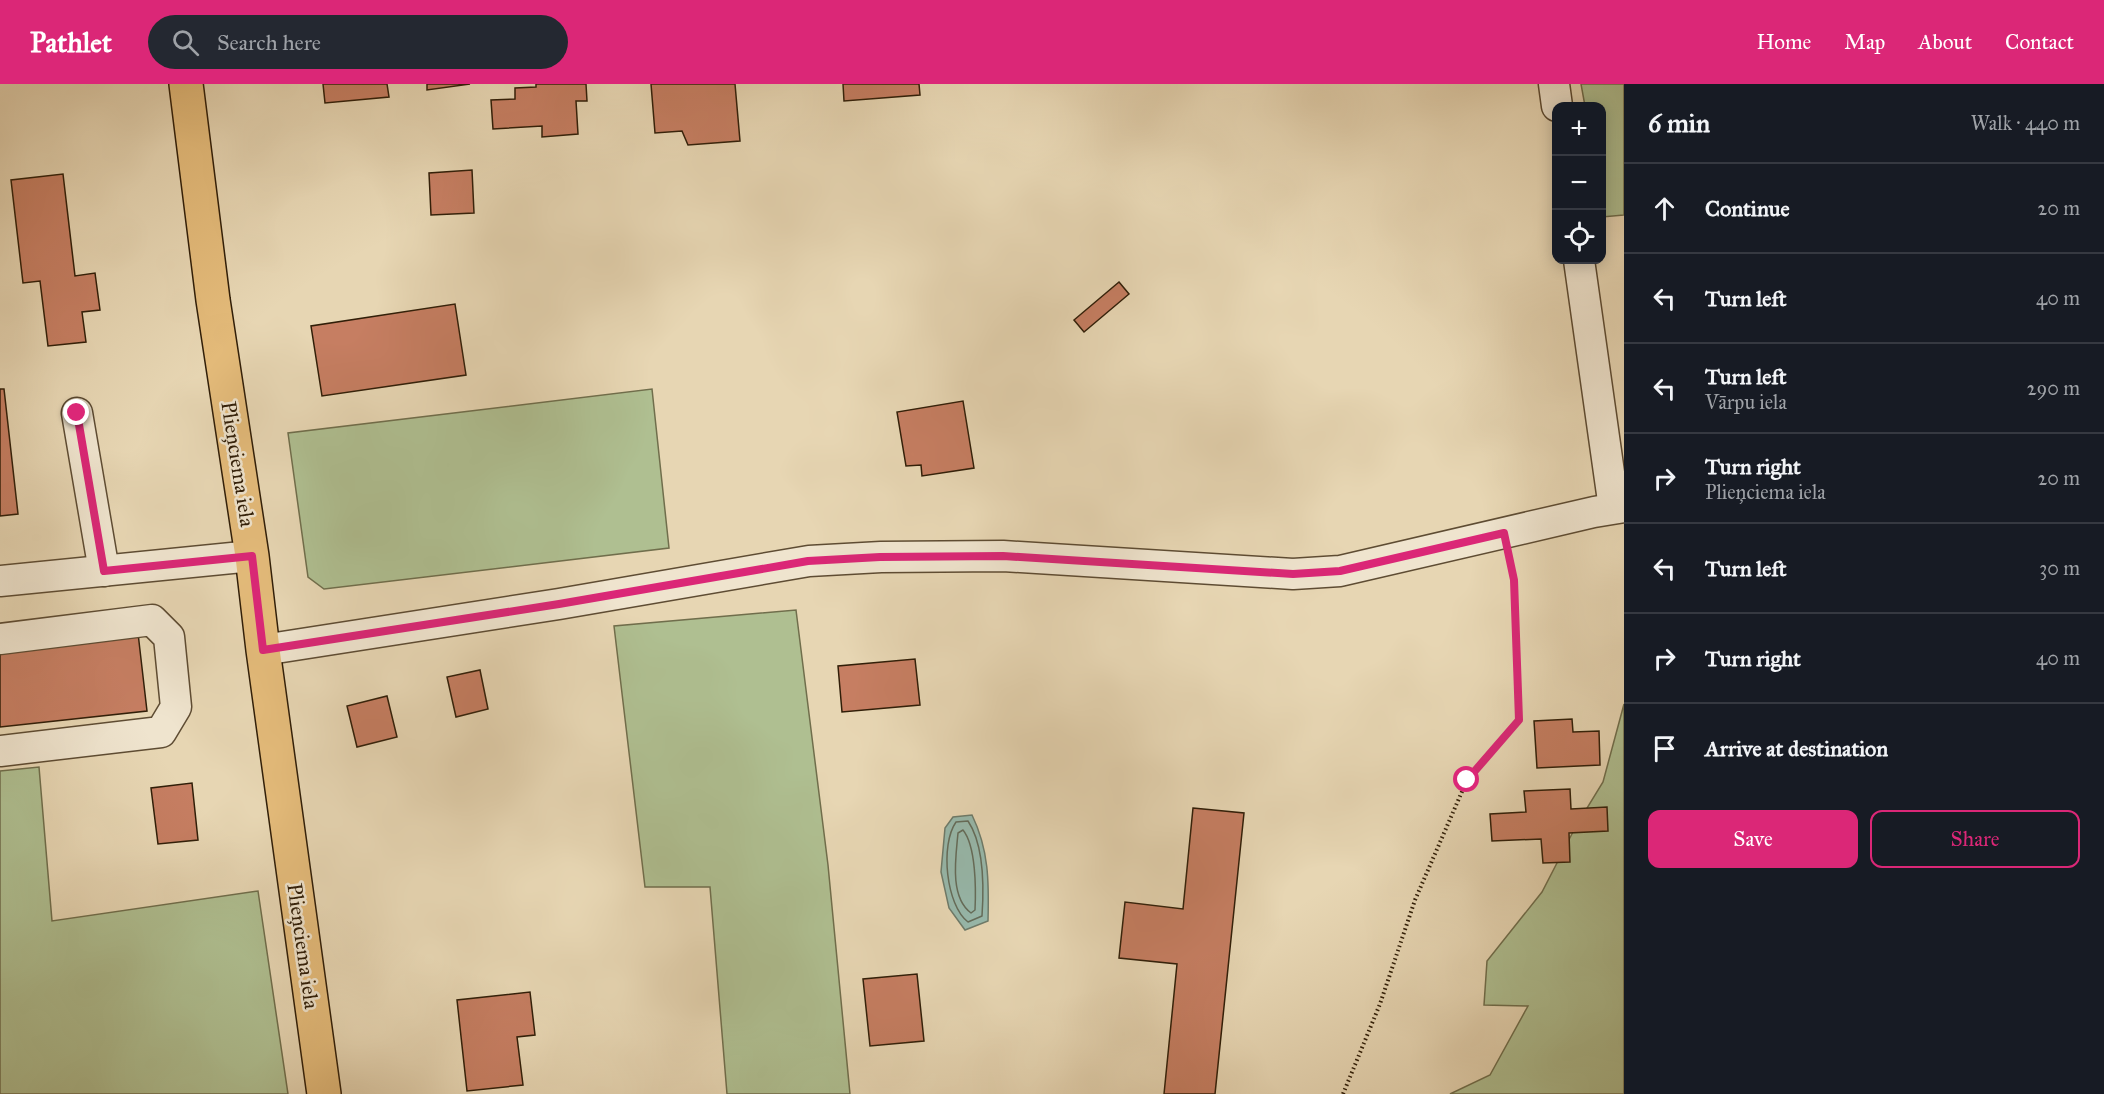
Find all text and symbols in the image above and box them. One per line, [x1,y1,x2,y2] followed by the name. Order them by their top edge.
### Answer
[148,15,568,69] search box
[30,25,112,60] text: Pathlet
[169,26,202,59] icon: search
[217,29,321,56] text: Search here
[1756,29,1811,55] text: Home
[1844,29,1885,55] text: Map
[1918,29,1972,55] text: About
[2005,29,2074,55] text: Contact
[1552,102,1606,264] map controls
[1552,102,1606,156] button: +
[1648,107,1710,139] text: 6 min
[1971,111,2080,135] text: Walk · 440 m
[1552,156,1606,210] button: −
[1648,192,1681,225] icon: ahead
[1705,195,1790,222] text: Continue
[2037,196,2080,220] text: 20 m
[1552,210,1606,264] button: locate
[1648,282,1681,315] icon: left
[1705,285,1787,312] text: Turn left
[2036,286,2080,310] text: 40 m
[1705,363,1787,390] text: Turn left
[1648,372,1681,405] icon: left
[2027,376,2080,400] text: 290 m
[1705,390,1787,414] text: Vārpu iela
[63,399,89,425] route end
[215,399,261,529] street label: Plieņciema iela
[1705,453,1801,480] text: Turn right
[1648,462,1681,495] icon: right
[2037,466,2080,490] text: 20 m
[1705,480,1826,504] text: Plieņciema iela
[1648,552,1681,585] icon: left
[1705,555,1787,582] text: Turn left
[2039,556,2080,580] text: 30 m
[1648,642,1681,675] icon: right
[1705,645,1801,672] text: Turn right
[2036,646,2080,670] text: 40 m
[1648,732,1681,765] icon: arrive
[1705,735,1888,762] text: Arrive at destination
[1453,766,1479,792] route start
[1648,810,1858,868] button: Save
[1870,810,2080,868] button: Share
[281,881,325,1011] street label: Plieņciema iela

